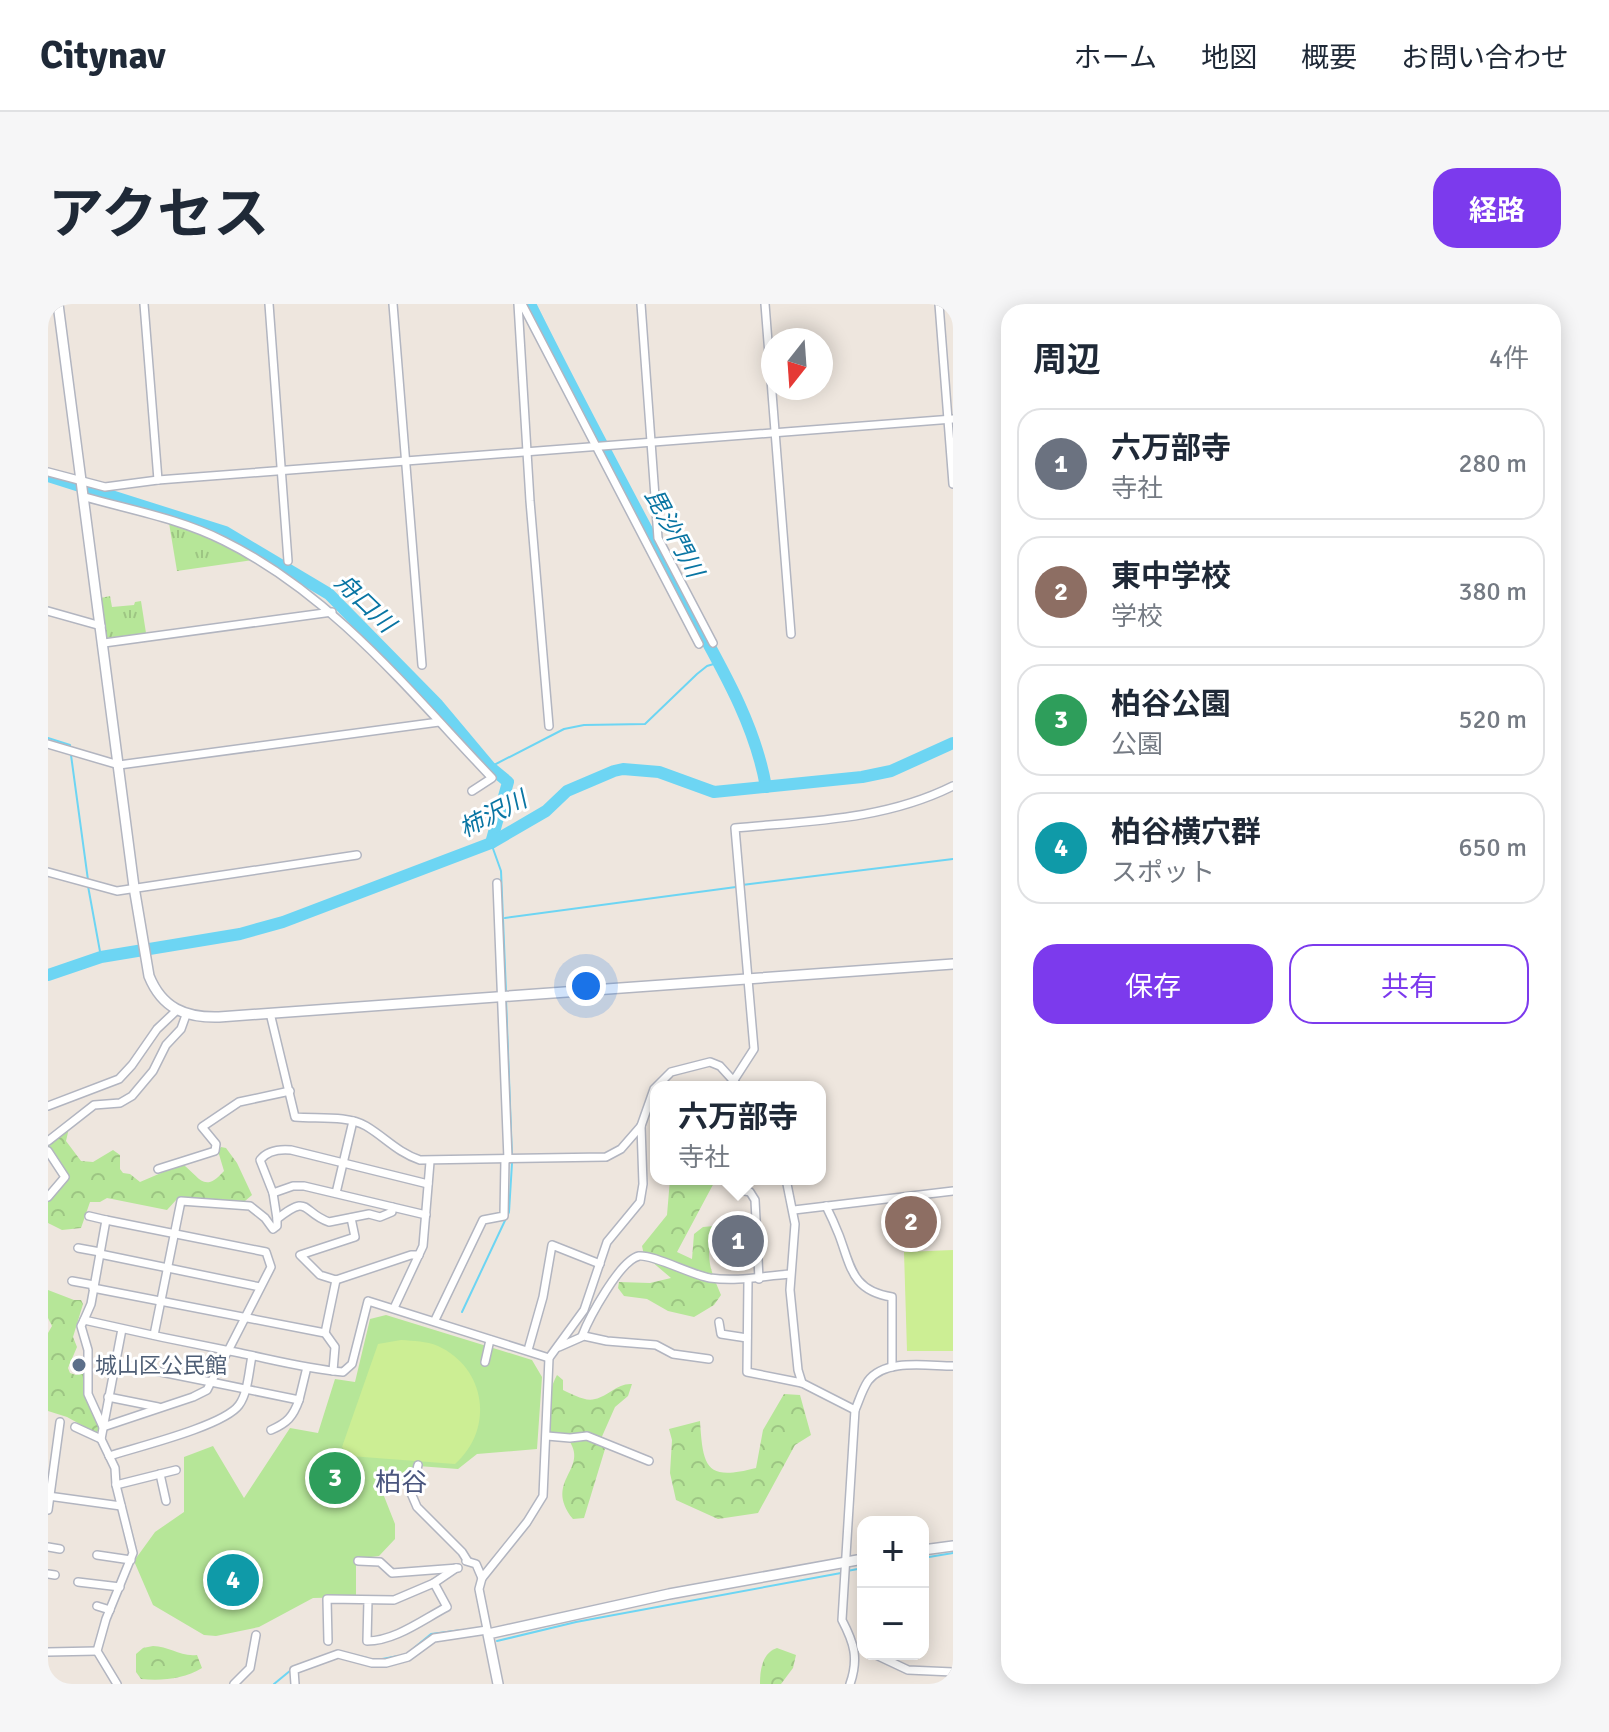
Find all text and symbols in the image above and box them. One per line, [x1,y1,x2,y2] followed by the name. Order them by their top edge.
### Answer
[40,32,166,79] text: Citynav
[1074,41,1157,75] text: ホーム
[1201,41,1257,75] text: 地図
[1301,41,1357,75] text: 概要
[1401,41,1569,75] text: お問い合わせ
[1433,168,1561,248] button: 経路
[48,180,269,249] text: アクセス
[761,328,833,400] north arrow
[1033,339,1101,381] text: 周辺
[1489,343,1529,375] text: 4件
[1111,430,1231,467] text: 六万部寺
[1054,448,1068,480] text: 1
[1458,448,1527,480] text: 280 m
[1111,473,1163,505] text: 寺社
[638,484,711,585] water label: 毘沙門川
[1111,558,1231,595] text: 東中学校
[329,567,403,641] water label: 舟口川
[1054,576,1068,608] text: 2
[1458,576,1527,608] text: 380 m
[1111,601,1163,633] text: 学校
[1111,686,1231,723] text: 柏谷公園
[1054,704,1068,736] text: 3
[1458,704,1527,736] text: 520 m
[1111,729,1163,761] text: 公園
[454,783,535,844] water label: 柿沢川
[1111,814,1261,851] text: 柏谷横穴群
[1054,832,1068,864] text: 4
[1458,832,1527,864] text: 650 m
[1111,857,1215,889] text: スポット
[1033,944,1273,1024] button: 保存
[1289,944,1529,1024] button: 共有
[566,966,606,1006] your location
[650,1081,826,1185] popup
[678,1099,798,1136] text: 六万部寺
[678,1142,730,1174] text: 寺社
[885,1192,937,1252] pin: 2
[712,1211,764,1271] pin: 1
[95,1352,227,1379] place label: 城山区公民館
[70,1356,88,1374] marker: 城山区公民館
[309,1448,361,1508] pin: 3
[375,1467,427,1499] district label: 柏谷
[857,1516,929,1660] map controls
[857,1516,929,1588] button: +
[207,1550,259,1610] pin: 4
[857,1588,929,1660] button: −

